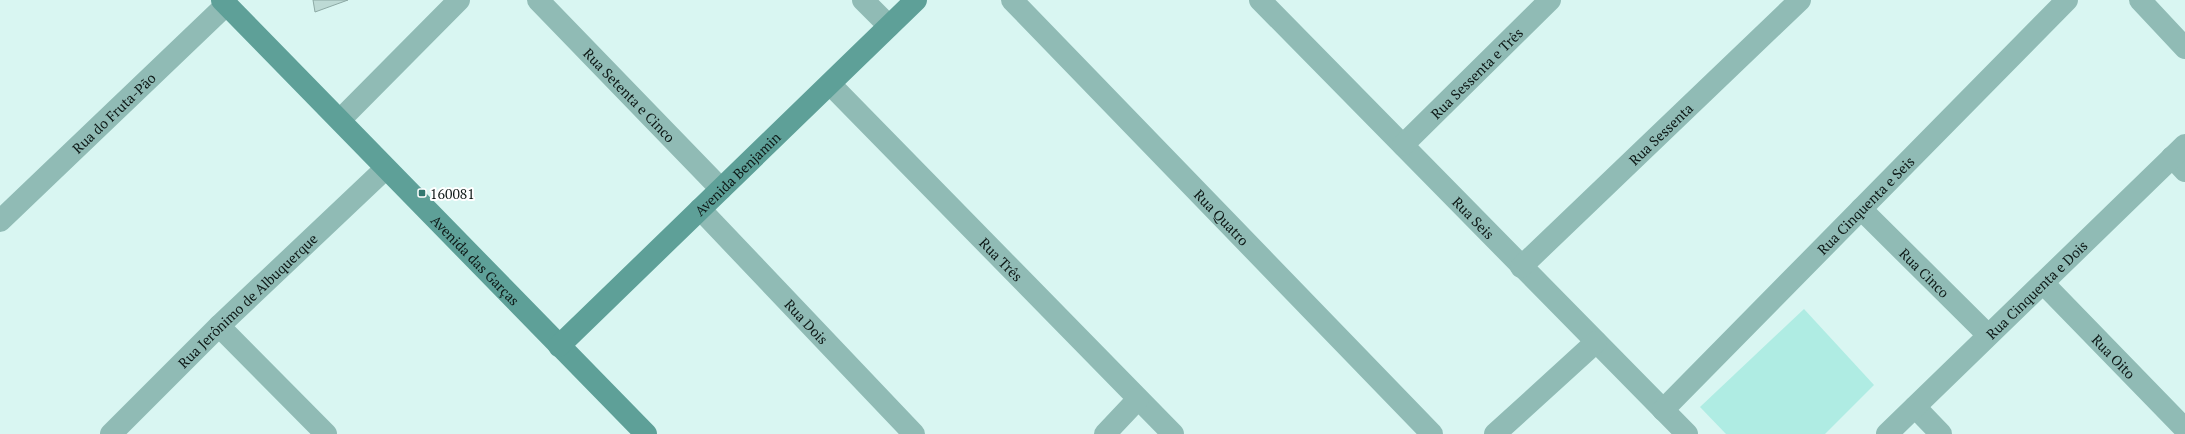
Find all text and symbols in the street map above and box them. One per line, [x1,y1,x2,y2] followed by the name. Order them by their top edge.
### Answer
[1426,23,1527,122] street label: Rua Sessenta e Três
[580,44,680,146] street label: Rua Setenta e Cinco
[68,68,160,157] street label: Rua do Fruta-Pão
[1624,98,1697,169] street label: Rua Sessenta
[690,127,785,220] street label: Avenida Benjamin
[1812,151,1918,258] street label: Rua Cinquenta e Seis
[430,184,475,203] place label: 160081
[1190,185,1254,249] street label: Rua Quatro
[417,188,427,198] marker: 160081
[1449,192,1499,243] street label: Rua Seis
[427,210,524,309] street label: Avenida das Garças
[173,229,321,372] street label: Rua Jerônimo de Albuquerque
[976,233,1027,285] street label: Rua Três
[1982,236,2091,343] street label: Rua Cinquenta e Dois
[1896,243,1954,302] street label: Rua Cinco
[781,295,833,348] street label: Rua Dois
[2088,330,2140,383] street label: Rua Oito

